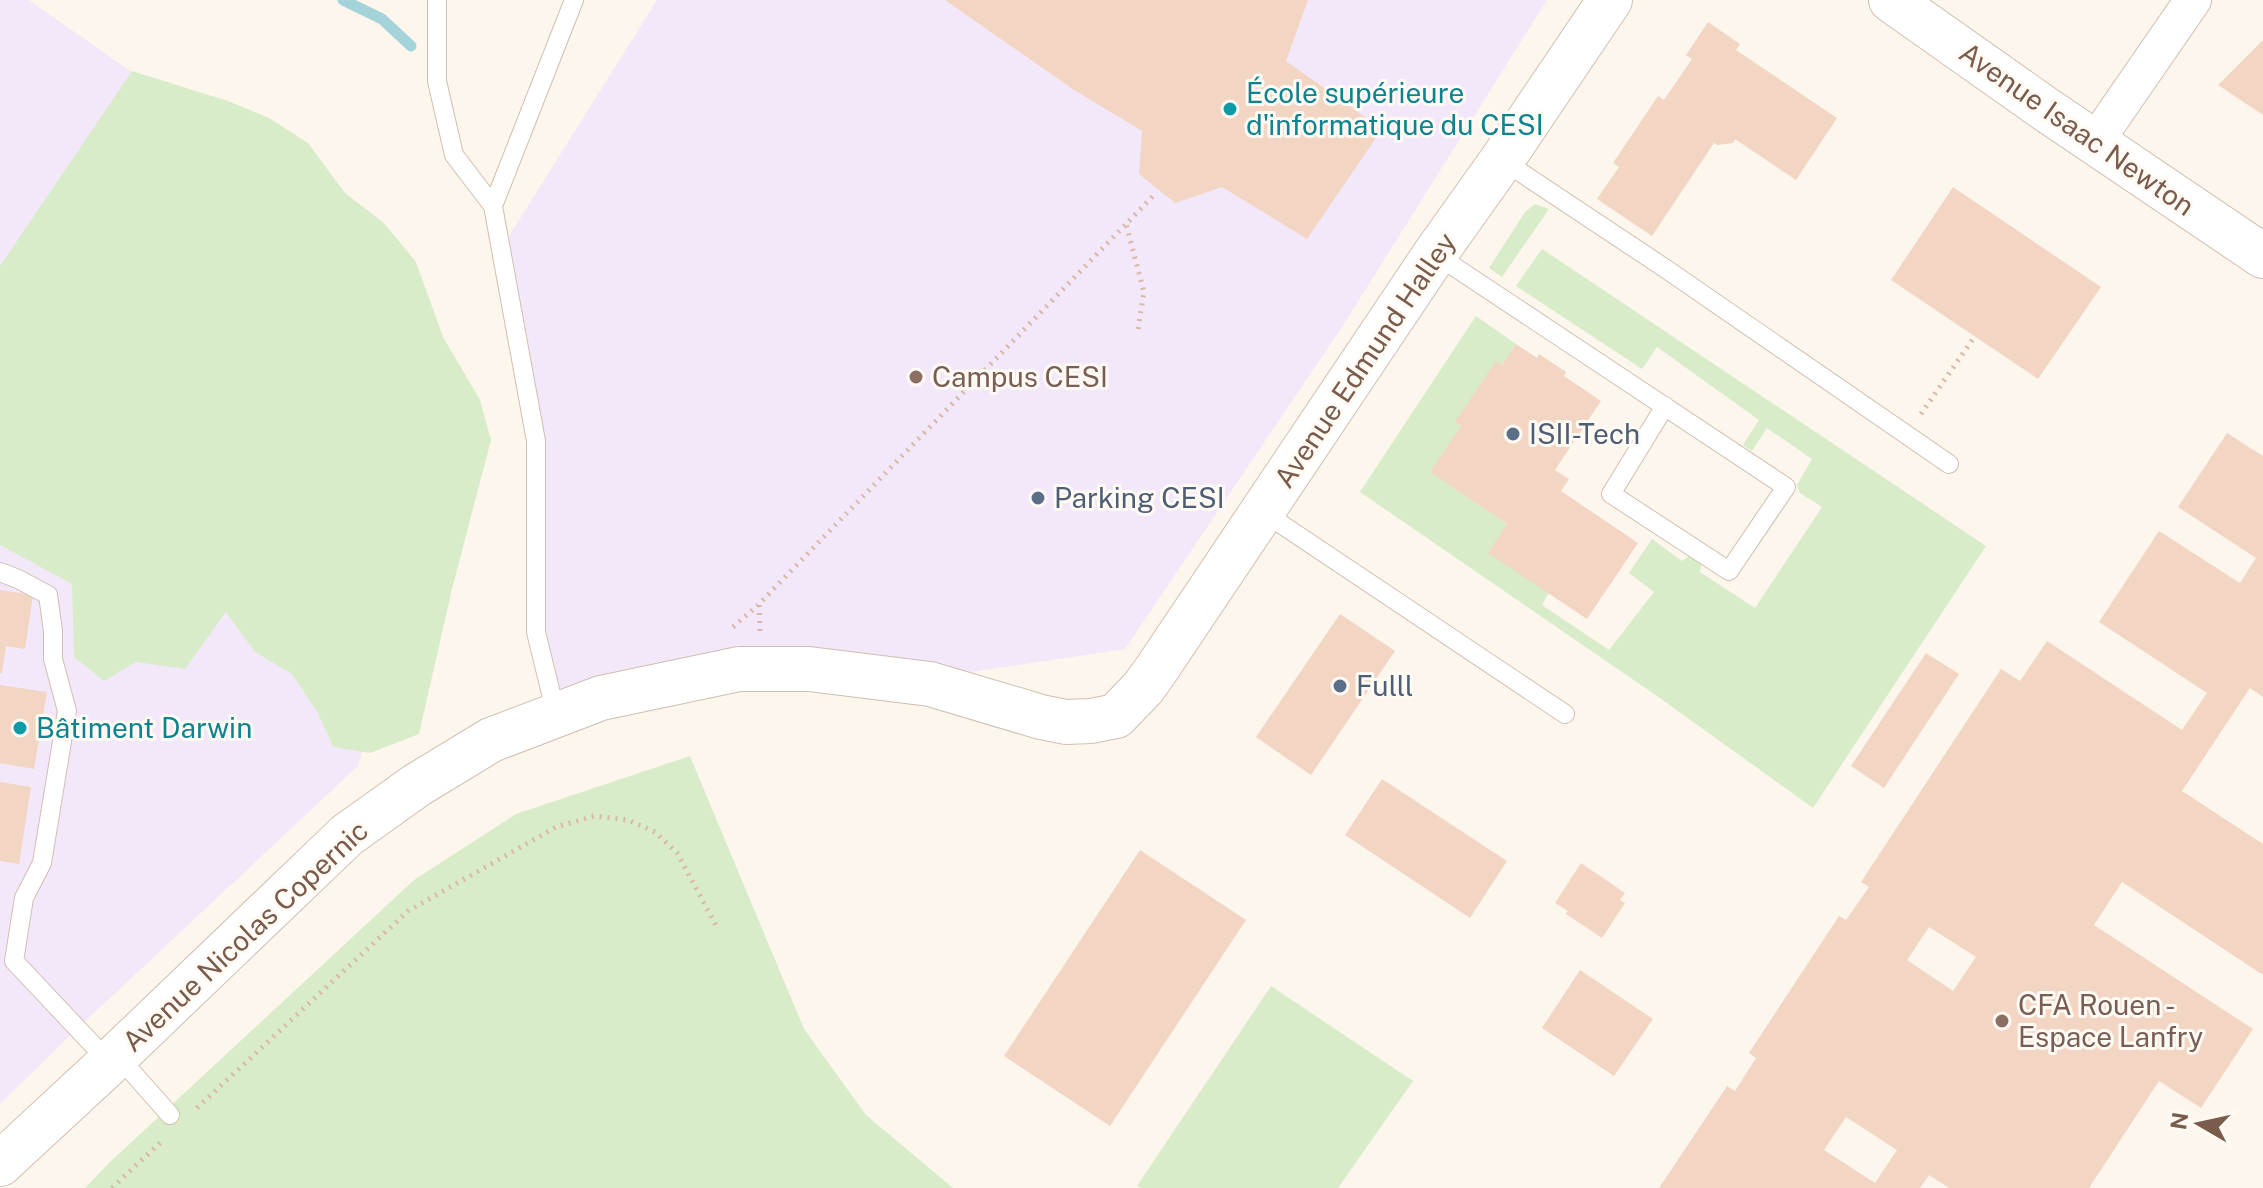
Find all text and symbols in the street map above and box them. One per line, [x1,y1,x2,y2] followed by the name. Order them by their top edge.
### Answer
[1954,35,2201,222] street label: Avenue Isaac Newton
[1246,76,1544,141] place label: École supérieure d'informatique du CESI
[1221,100,1239,118] marker: École supérieure d'informatique du CESI
[1267,226,1462,494] street label: Avenue Edmund Halley
[932,360,1108,393] place label: Campus CESI
[907,368,925,386] marker: Campus CESI
[1529,417,1640,450] place label: ISII-Tech
[1504,425,1522,443] marker: ISII-Tech
[1054,481,1225,514] place label: Parking CESI
[1029,489,1047,507] marker: Parking CESI
[1356,669,1413,702] place label: Fulll
[1331,677,1349,695] marker: Fulll
[36,711,252,744] place label: Bâtiment Darwin
[11,719,29,737] marker: Bâtiment Darwin
[115,813,374,1058] street label: Avenue Nicolas Copernic
[2018,988,2203,1053] place label: CFA Rouen - Espace Lanfry
[1993,1012,2011,1030] marker: CFA Rouen - Espace Lanfry
[2159,1084,2239,1164] north arrow
[2165,1110,2193,1131] text: N

